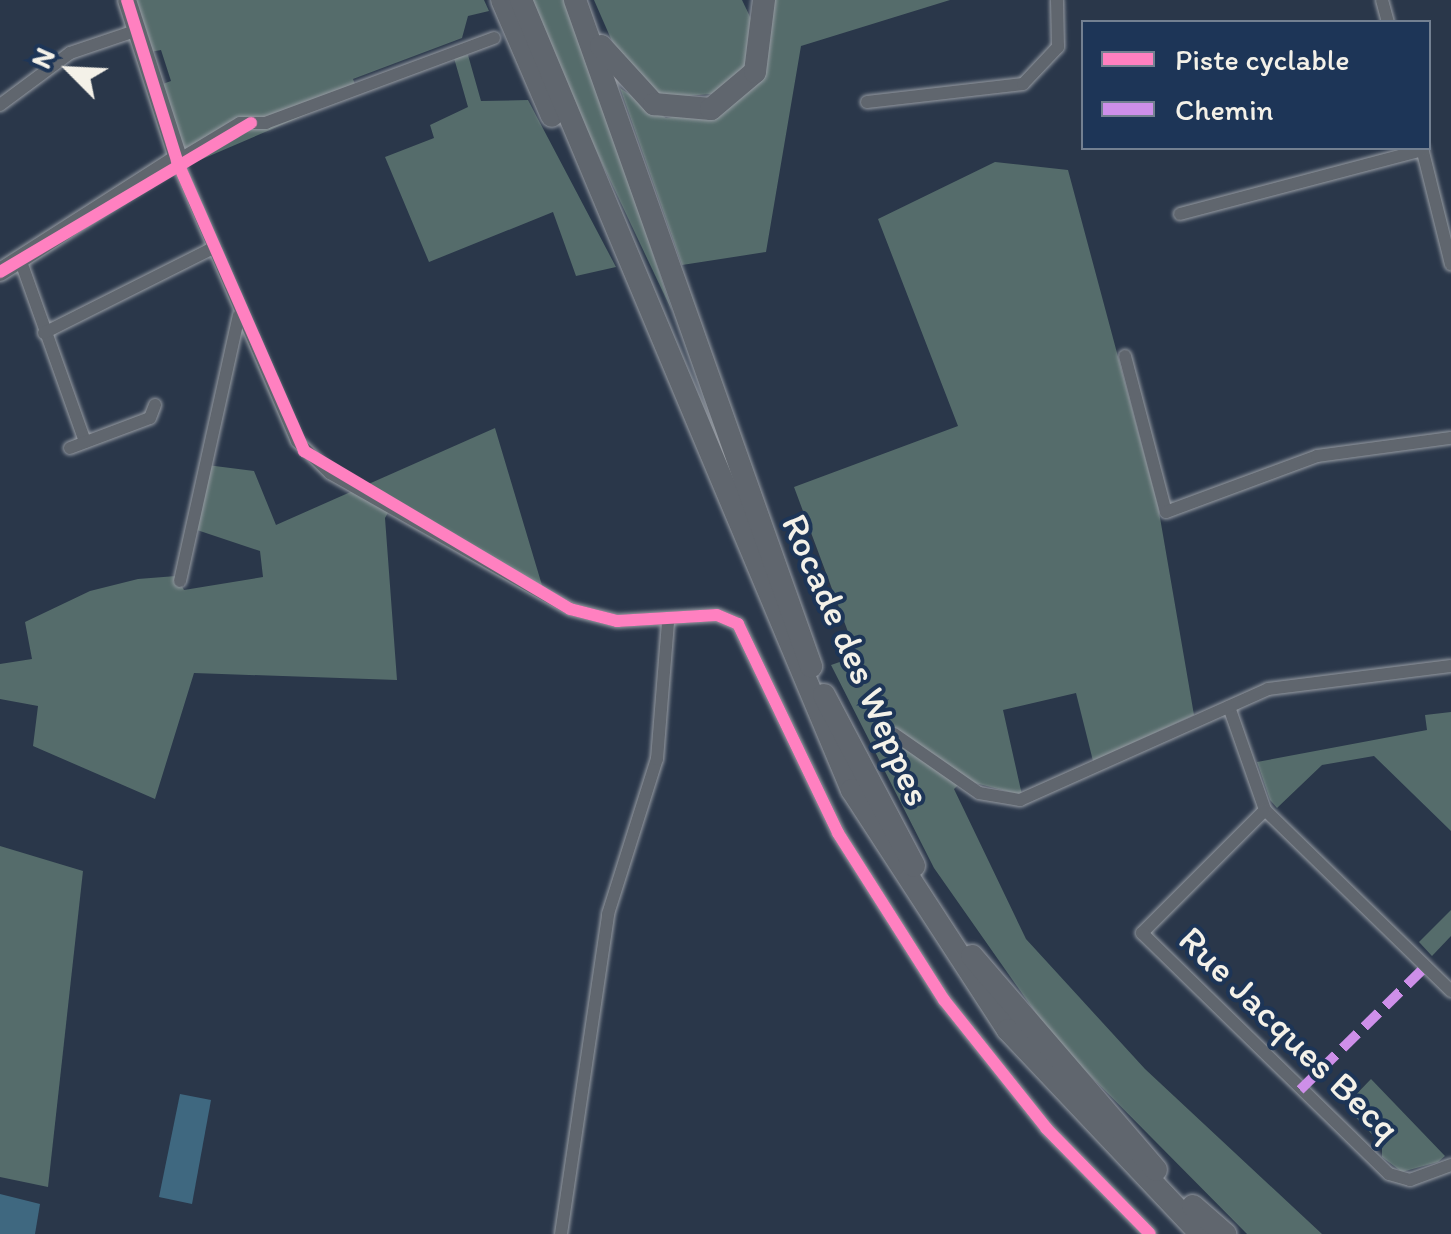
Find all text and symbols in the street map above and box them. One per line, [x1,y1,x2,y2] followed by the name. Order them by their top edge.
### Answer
[20,20,120,120] north arrow
[1081,20,1431,150] legend
[1175,41,1350,78] text: Piste cyclable
[23,42,62,73] text: N
[1175,91,1274,128] text: Chemin
[771,507,941,813] street label: Rocade des Weppes
[1169,917,1409,1151] street label: Rue Jacques Becq

